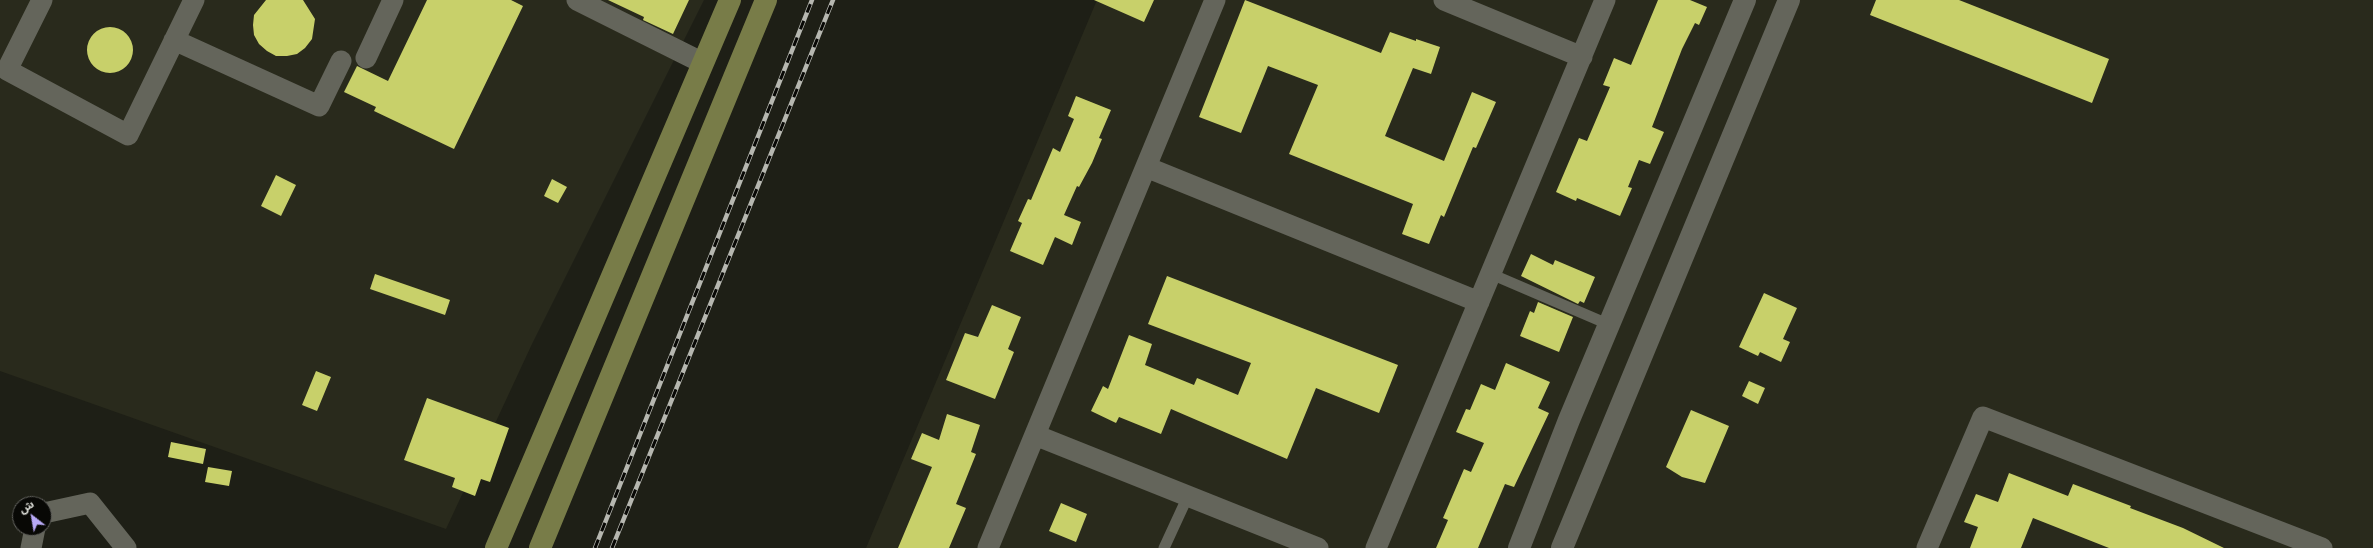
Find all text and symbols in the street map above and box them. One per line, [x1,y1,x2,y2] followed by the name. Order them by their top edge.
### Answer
[12,496,52,536] north arrow
[16,496,37,517] text: ش

